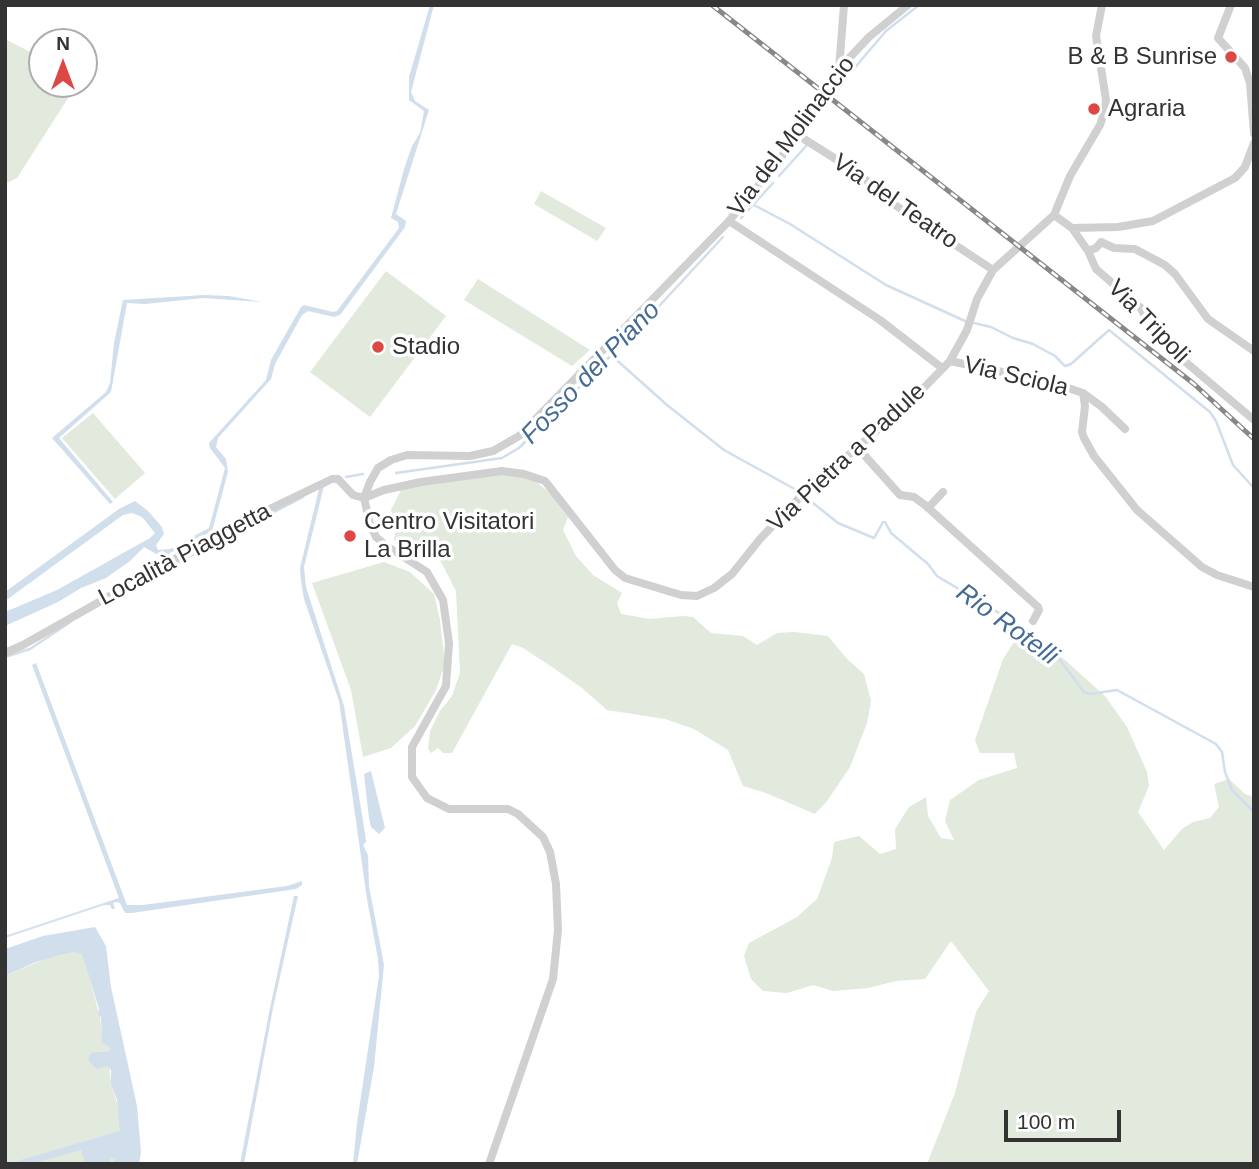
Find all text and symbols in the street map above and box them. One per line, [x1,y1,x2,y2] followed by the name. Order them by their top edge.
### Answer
[28,28,98,98] north arrow
[56,33,70,54] text: N
[1068,43,1217,71] place label: B & B Sunrise
[1223,49,1239,65] marker: B & B Sunrise
[722,51,862,223] street label: Via del Molinaccio
[1108,95,1185,123] place label: Agraria
[1086,101,1102,117] marker: Agraria
[827,148,963,256] street label: Via del Teatro
[1101,274,1195,370] street label: Via Tripoli
[515,295,667,451] water label: Fosso del Piano
[392,333,460,361] place label: Stadio
[370,339,386,355] marker: Stadio
[961,351,1071,403] street label: Via Sciola
[762,378,932,538] street label: Via Pietra a Padule
[94,497,276,613] street label: Località Piaggetta
[364,508,534,564] place label: Centro Visitatori La Brilla
[342,528,358,544] marker: Centro Visitatori La Brilla
[950,578,1064,672] water label: Rio Rotelli
[1007,1096,1124,1140] scale bar
[1017,1110,1075,1133] text: 100 m

